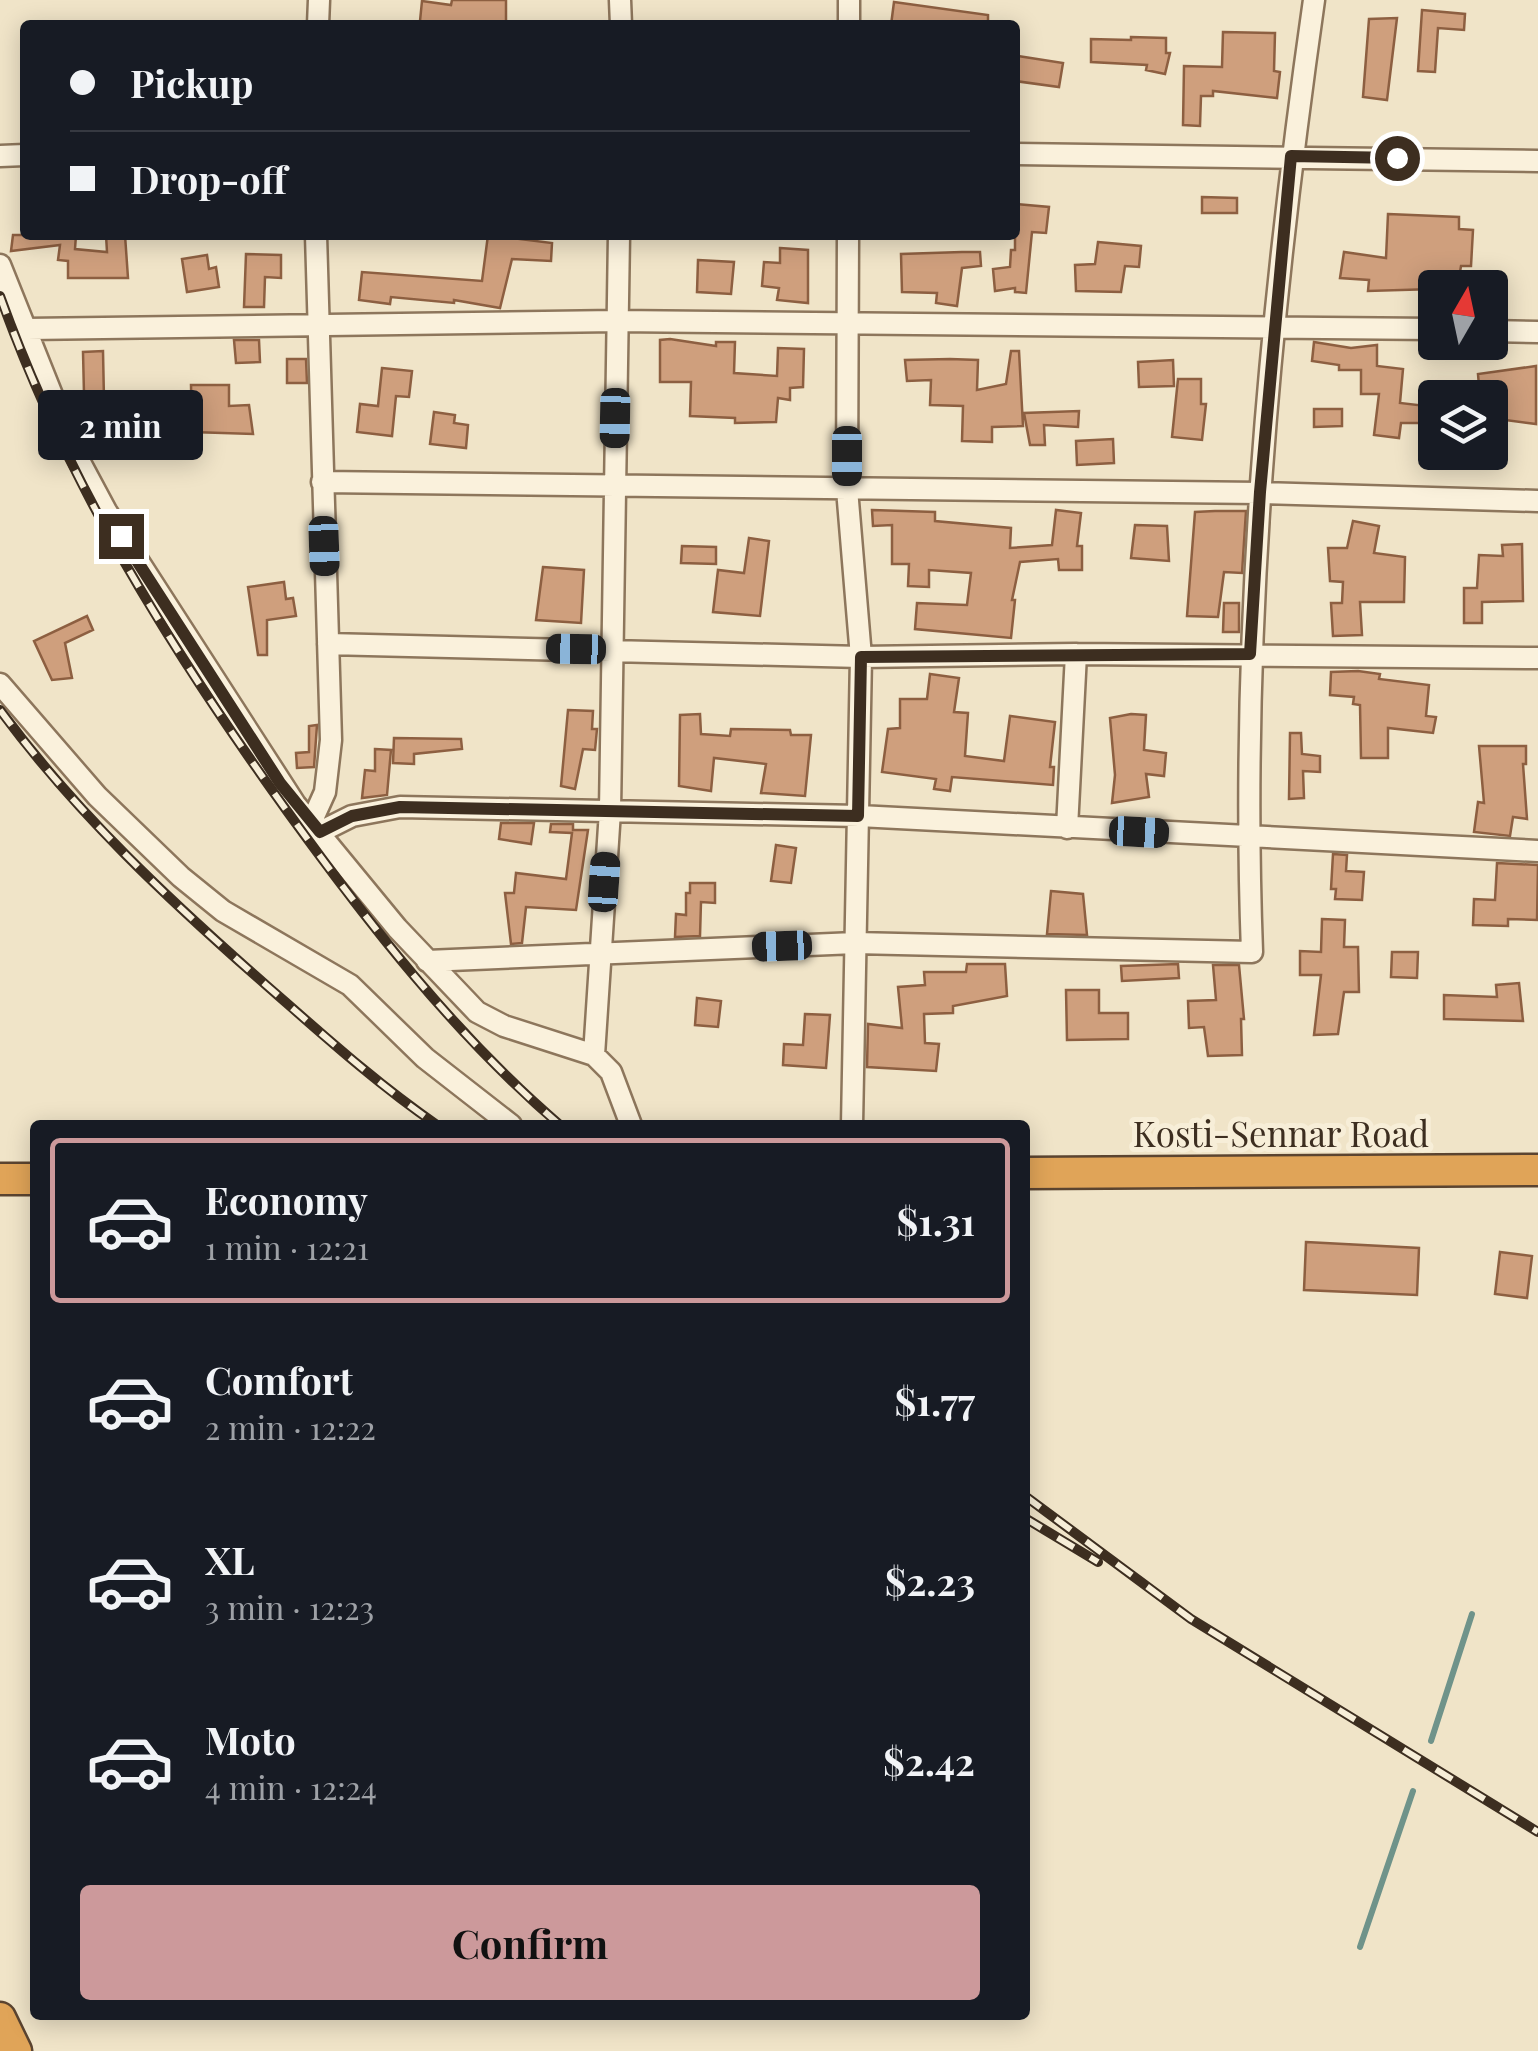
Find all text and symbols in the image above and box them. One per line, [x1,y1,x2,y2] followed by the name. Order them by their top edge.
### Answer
[130,57,253,108] text: Pickup
[1375,136,1420,181] route start
[130,153,287,204] text: Drop-off
[1418,270,1508,360] north arrow
[1418,270,1508,470] map controls
[1418,380,1508,470] button: layers
[599,388,631,448] car
[38,391,204,461] callout: 2 min
[79,403,162,446] text: 2 min
[832,426,862,486] car
[99,514,144,559] route end
[308,515,340,577] car
[546,633,606,665] car
[1108,815,1170,849] car
[587,851,621,913] car
[751,930,813,962] car
[1133,1109,1429,1156] street label: Kosti-Sennar Road
[205,1174,368,1225] text: Economy
[85,1176,175,1266] icon: car
[896,1195,975,1246] text: $1.31
[205,1225,369,1268] text: 1 min · 12:21
[205,1354,353,1405] text: Comfort
[85,1356,175,1446] icon: car
[895,1375,975,1426] text: $1.77
[205,1405,376,1448] text: 2 min · 12:22
[205,1534,254,1585] text: XL
[85,1536,175,1626] icon: car
[885,1555,975,1606] text: $2.23
[205,1585,374,1628] text: 3 min · 12:23
[205,1714,296,1765] text: Moto
[85,1716,175,1806] icon: car
[883,1735,975,1786] text: $2.42
[205,1765,377,1808] text: 4 min · 12:24
[80,1885,980,2000] button: Confirm

